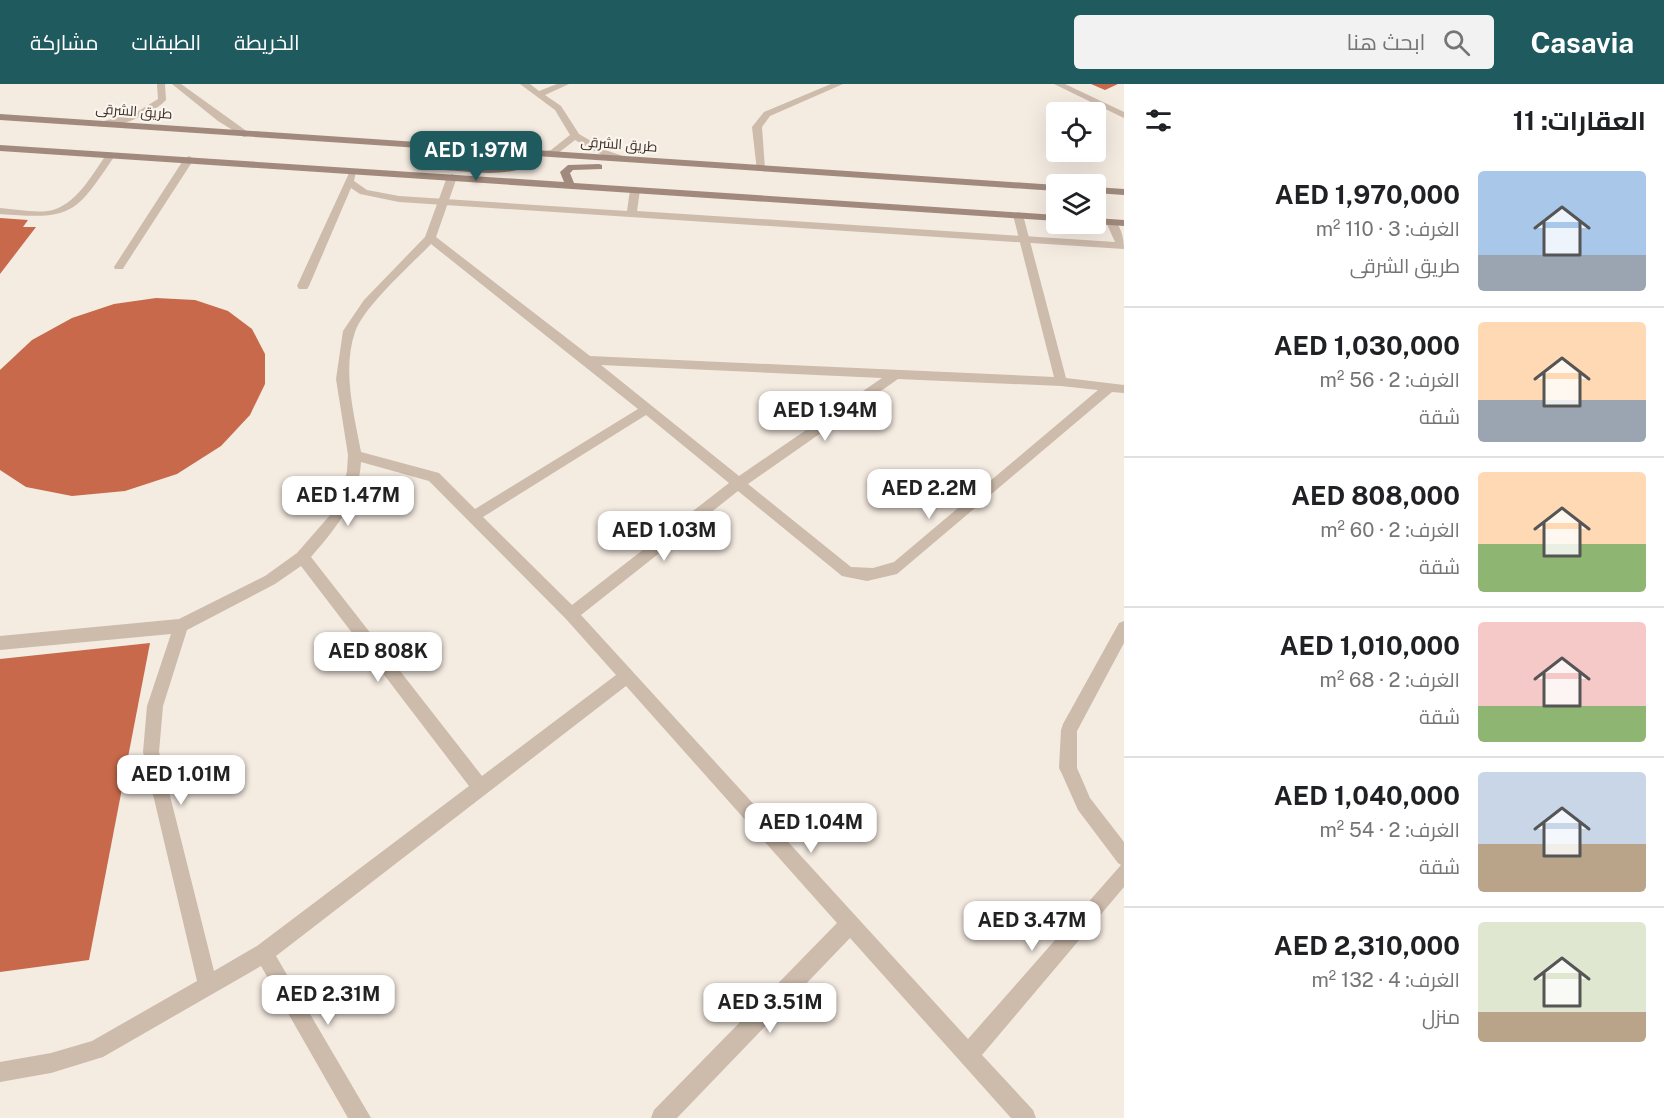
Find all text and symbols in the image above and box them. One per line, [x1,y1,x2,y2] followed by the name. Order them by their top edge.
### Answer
[1074,15,1494,69] search box
[1440,26,1473,59] icon: search
[1530,26,1634,59] text: Casavia
[1347,29,1425,55] text: ابحث هنا
[30,30,99,55] text: مشاركة
[132,30,201,55] text: الطبقات
[234,30,300,55] text: الخريطة
[95,100,173,123] street label: طريق الشرقى
[1046,102,1106,234] map controls
[1046,102,1106,162] button: locate
[1142,104,1175,137] icon: filters
[1513,105,1646,136] text: العقارات: 11
[407,131,545,182] pin: AED 1.97M
[580,133,658,156] street label: طريق الشرقى
[424,138,528,162] text: AED 1.97M
[1046,174,1106,234] button: layers
[1275,179,1460,210] text: AED 1,970,000
[1526,195,1598,267] icon: home
[1316,217,1460,241] text: الغرف: 3 · 110 m²
[1350,254,1460,278] text: طريق الشرقى
[1274,330,1460,361] text: AED 1,030,000
[1526,346,1598,418] icon: home
[1320,368,1460,392] text: الغرف: 2 · 56 m²
[756,391,894,442] pin: AED 1.94M
[773,398,877,422] text: AED 1.94M
[1419,405,1460,429] text: شقة
[867,469,991,520] pin: AED 2.2M
[279,476,417,527] pin: AED 1.47M
[881,476,977,500] text: AED 2.2M
[1291,480,1460,511] text: AED 808,000
[296,483,400,507] text: AED 1.47M
[1526,496,1598,568] icon: home
[595,511,733,562] pin: AED 1.03M
[612,518,716,542] text: AED 1.03M
[1320,518,1460,542] text: الغرف: 2 · 60 m²
[1419,555,1460,579] text: شقة
[1280,630,1460,661] text: AED 1,010,000
[316,632,440,683] pin: AED 808K
[328,639,428,663] text: AED 808K
[1526,646,1598,718] icon: home
[1320,668,1460,692] text: الغرف: 2 · 68 m²
[1419,705,1460,729] text: شقة
[112,755,250,806] pin: AED 1.01M
[131,762,231,786] text: AED 1.01M
[1274,780,1460,811] text: AED 1,040,000
[1526,796,1598,868] icon: home
[742,803,880,854] pin: AED 1.04M
[759,810,863,834] text: AED 1.04M
[1319,818,1460,842] text: الغرف: 2 · 54 m²
[1419,855,1460,879] text: شقة
[963,901,1101,952] pin: AED 3.47M
[978,908,1086,932] text: AED 3.47M
[1274,930,1460,961] text: AED 2,310,000
[1526,946,1598,1018] icon: home
[1312,968,1460,992] text: الغرف: 4 · 132 m²
[259,975,397,1026] pin: AED 2.31M
[276,982,380,1006] text: AED 2.31M
[701,983,839,1034] pin: AED 3.51M
[717,990,823,1014] text: AED 3.51M
[1422,1005,1460,1029] text: منزل

